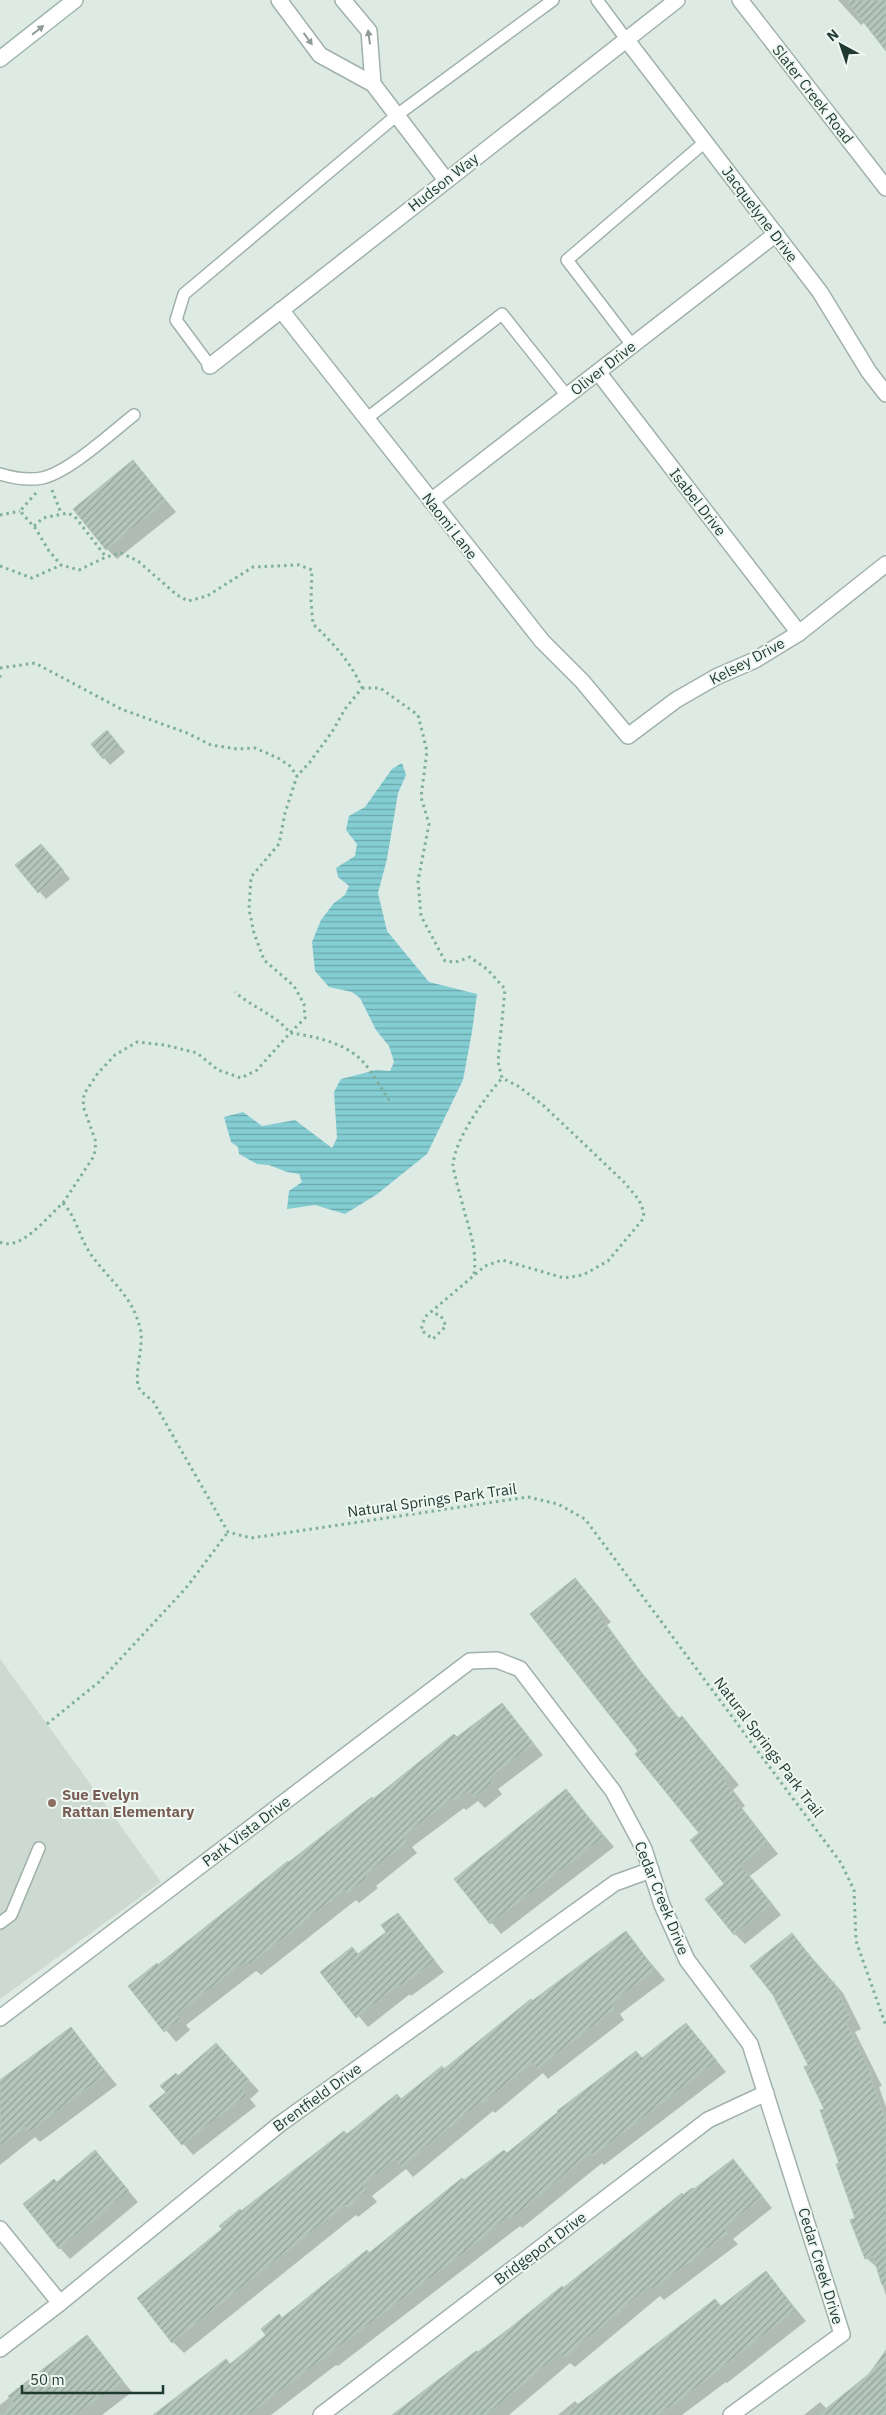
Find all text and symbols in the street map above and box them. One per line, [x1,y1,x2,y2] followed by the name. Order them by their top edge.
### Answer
[816,20,866,70] north arrow
[31,24,44,35] one-way arrow
[823,25,842,45] text: N
[365,29,373,45] one-way arrow
[303,32,313,46] one-way arrow
[768,41,858,147] street label: Slater Creek Road
[404,148,482,215] street label: Hudson Way
[718,162,802,266] street label: Jacquelyne Drive
[566,337,640,399] street label: Oliver Drive
[666,464,730,540] street label: Isabel Drive
[418,489,482,563] street label: Naomi Lane
[706,633,788,689] street label: Kelsey Drive
[346,1479,518,1521] street label: Natural Springs Park Trail
[710,1673,828,1821] street label: Natural Springs Park Trail
[62,1785,194,1821] place label: Sue Evelyn Rattan Elementary
[198,1792,294,1870] street label: Park Vista Drive
[46,1797,58,1809] marker: Sue Evelyn Rattan Elementary
[631,1838,693,1958] street label: Cedar Creek Drive
[269,2058,365,2136] street label: Brentfield Drive
[794,2205,848,2327] street label: Cedar Creek Drive
[490,2207,590,2289] street label: Bridgeport Drive
[22,2362,164,2394] scale bar
[30,2370,65,2389] text: 50 m

